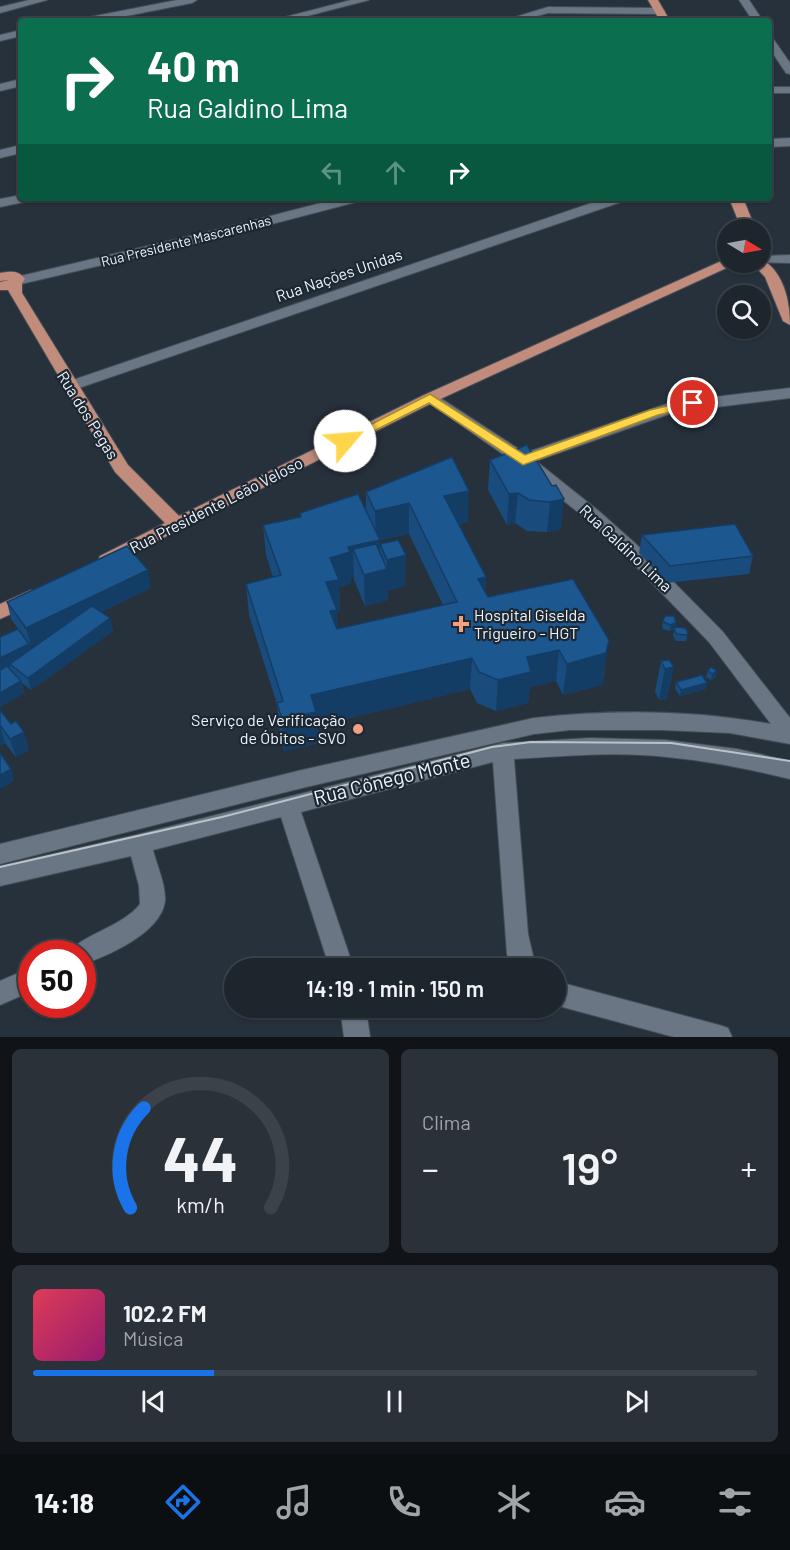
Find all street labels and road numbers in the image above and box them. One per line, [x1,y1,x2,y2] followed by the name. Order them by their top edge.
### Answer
[99,211,273,270] street label: Rua Presidente Mascarenhas
[273,244,405,305] street label: Rua Nações Unidas
[54,367,123,462] street label: Rua dos Pegas
[126,453,306,557] street label: Rua Presidente Leão Veloso
[576,500,676,595] street label: Rua Galdino Lima
[311,747,473,809] street label: Rua Cônego Monte

